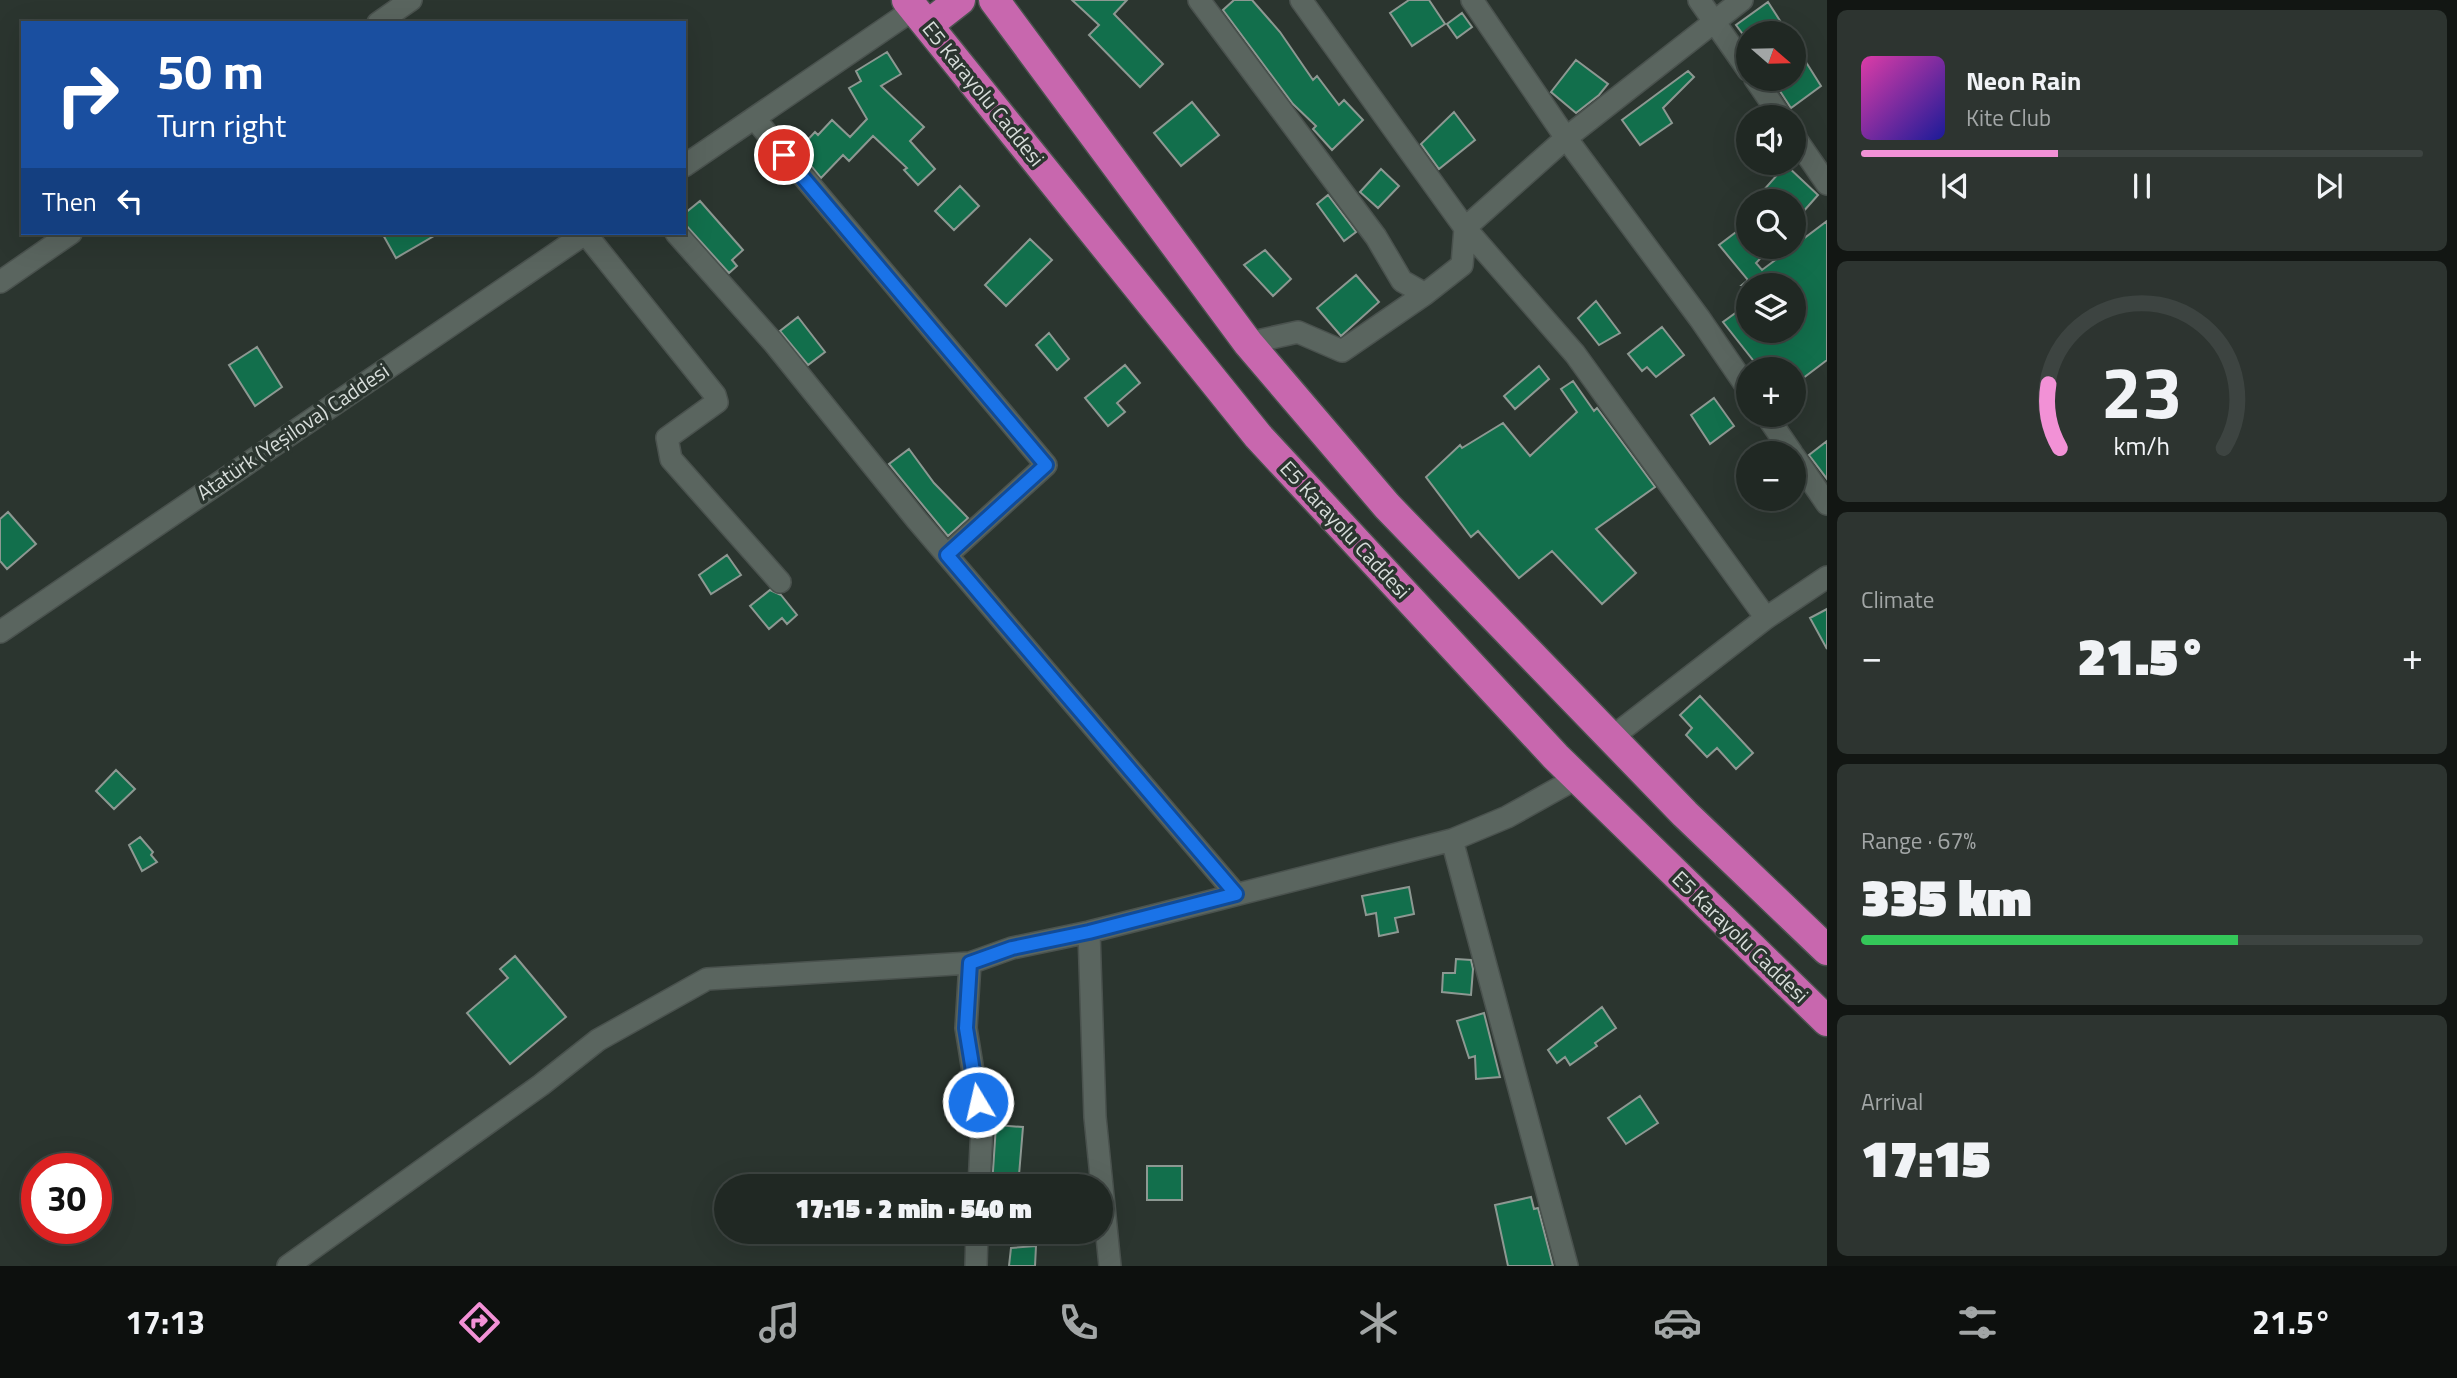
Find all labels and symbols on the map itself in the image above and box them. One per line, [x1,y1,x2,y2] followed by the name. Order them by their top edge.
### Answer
[915,14,1053,173] street label: E5 Karayolu Caddesi
[1736,21,1806,91] north arrow
[754,125,814,185] pin
[190,355,395,508] street label: Atatürk (Yeşilova) Caddesi
[1273,453,1418,606] street label: E5 Karayolu Caddesi
[1665,863,1816,1010] street label: E5 Karayolu Caddesi
[941,1065,1015,1139] position arrow
[21,1153,112,1244] speed limit sign: 30

